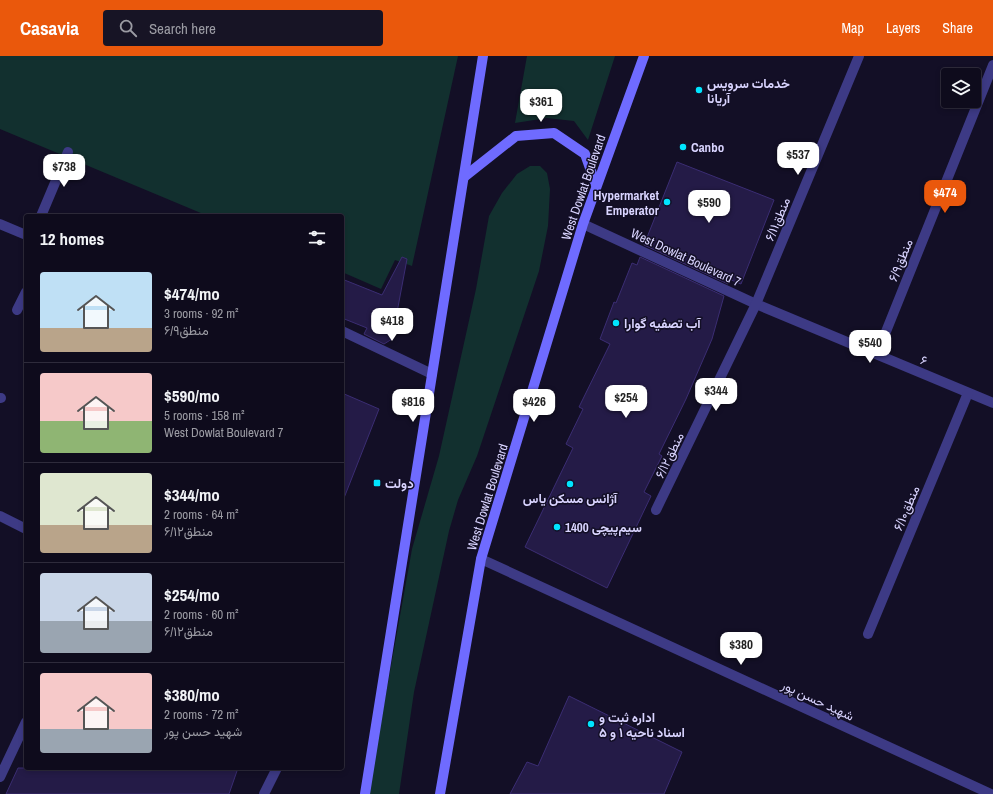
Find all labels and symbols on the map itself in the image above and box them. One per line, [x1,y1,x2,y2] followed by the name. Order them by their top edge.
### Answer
[707,75,790,107] place label: خدمات سرویس آریانا
[694,85,704,95] marker: خدمات سرویس آریانا
[517,89,565,123] pin: $361
[557,132,610,242] street label: West Dowlat Boulevard
[691,139,724,156] place label: Canbo
[678,142,688,152] marker: Canbo
[774,142,822,176] pin: $537
[40,154,88,188] pin: $738
[921,180,969,214] pin: $474
[594,187,660,219] place label: Hypermarket Emperator
[685,190,733,224] pin: $590
[761,195,794,244] street label: منطق۶/۱۱
[662,197,672,207] marker: Hypermarket Emperator
[628,224,744,290] street label: West Dowlat Boulevard 7
[884,236,917,284] street label: منطق۶/۹
[368,308,416,342] pin: $418
[624,315,702,332] place label: آب تصفیه گوارا
[611,318,621,328] marker: آب تصفیه گوارا
[846,330,894,364] pin: $540
[918,351,930,370] street label: ۶
[692,378,740,412] pin: $344
[602,385,650,419] pin: $254
[389,389,437,423] pin: $816
[510,389,558,423] pin: $426
[651,429,688,481] street label: منطق۶/۱۲
[463,442,512,553] street label: West Dowlat Boulevard
[385,475,414,492] place label: دولت
[372,478,382,488] marker: دولت
[565,479,575,489] marker: آژانس مسکن یاس
[889,483,924,533] street label: منطق۶/۱۰
[523,490,619,507] place label: آژانس مسکن یاس
[565,519,642,537] place label: سیم‌پیچی 1400
[552,522,562,532] marker: سیم‌پیچی 1400
[717,632,765,666] pin: $380
[777,676,857,726] street label: شهید حسن پور
[599,709,685,741] place label: اداره ثبت و اسناد ناحیه ۱ و ۵
[586,719,596,729] marker: اداره ثبت و اسناد ناحیه ۱ و ۵

